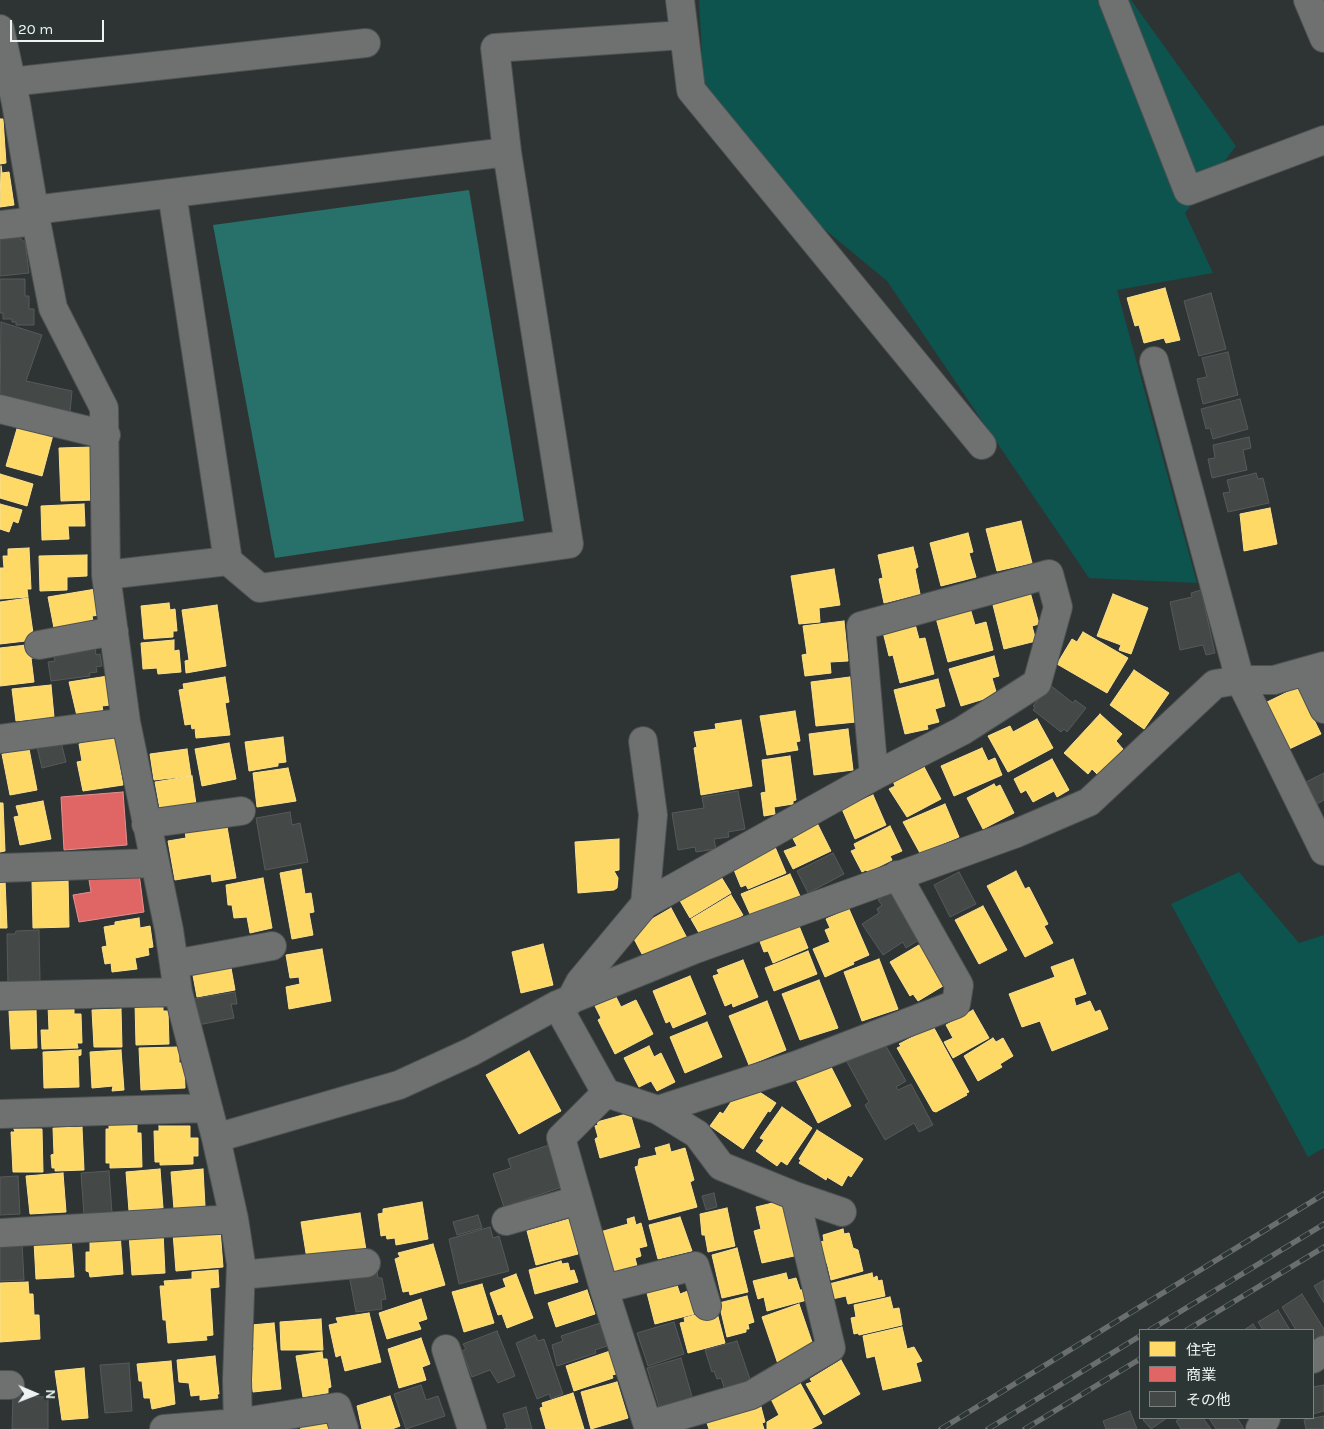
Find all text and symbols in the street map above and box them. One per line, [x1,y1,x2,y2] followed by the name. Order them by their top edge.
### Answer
[12,10,106,42] scale bar
[18,20,53,38] text: 20 m
[1139,1329,1314,1419] legend
[1186,1341,1216,1359] text: 住宅
[1186,1366,1216,1384] text: 商業
[10,1369,60,1419] north arrow
[42,1389,59,1399] text: N
[1186,1391,1231,1409] text: その他

